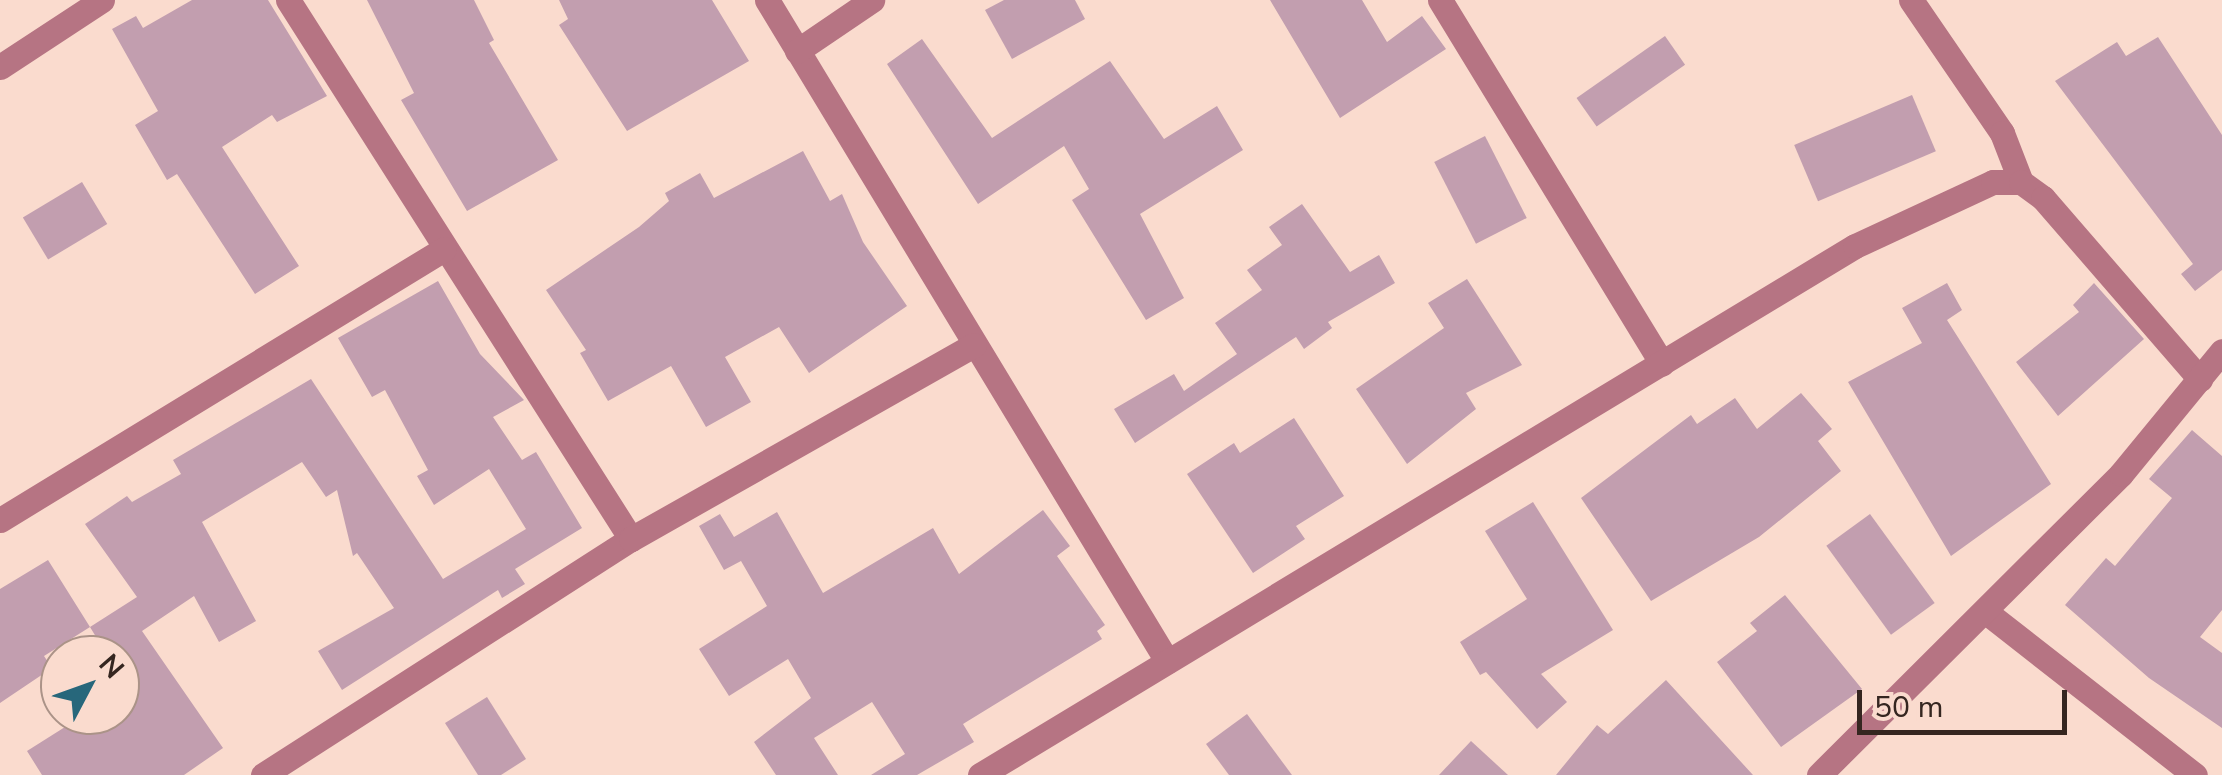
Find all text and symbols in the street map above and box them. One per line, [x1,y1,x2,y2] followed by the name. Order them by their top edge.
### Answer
[40,635,140,735] north arrow
[90,646,132,687] text: N
[1862,670,2072,732] scale bar
[1874,687,1943,728] text: 50 m

